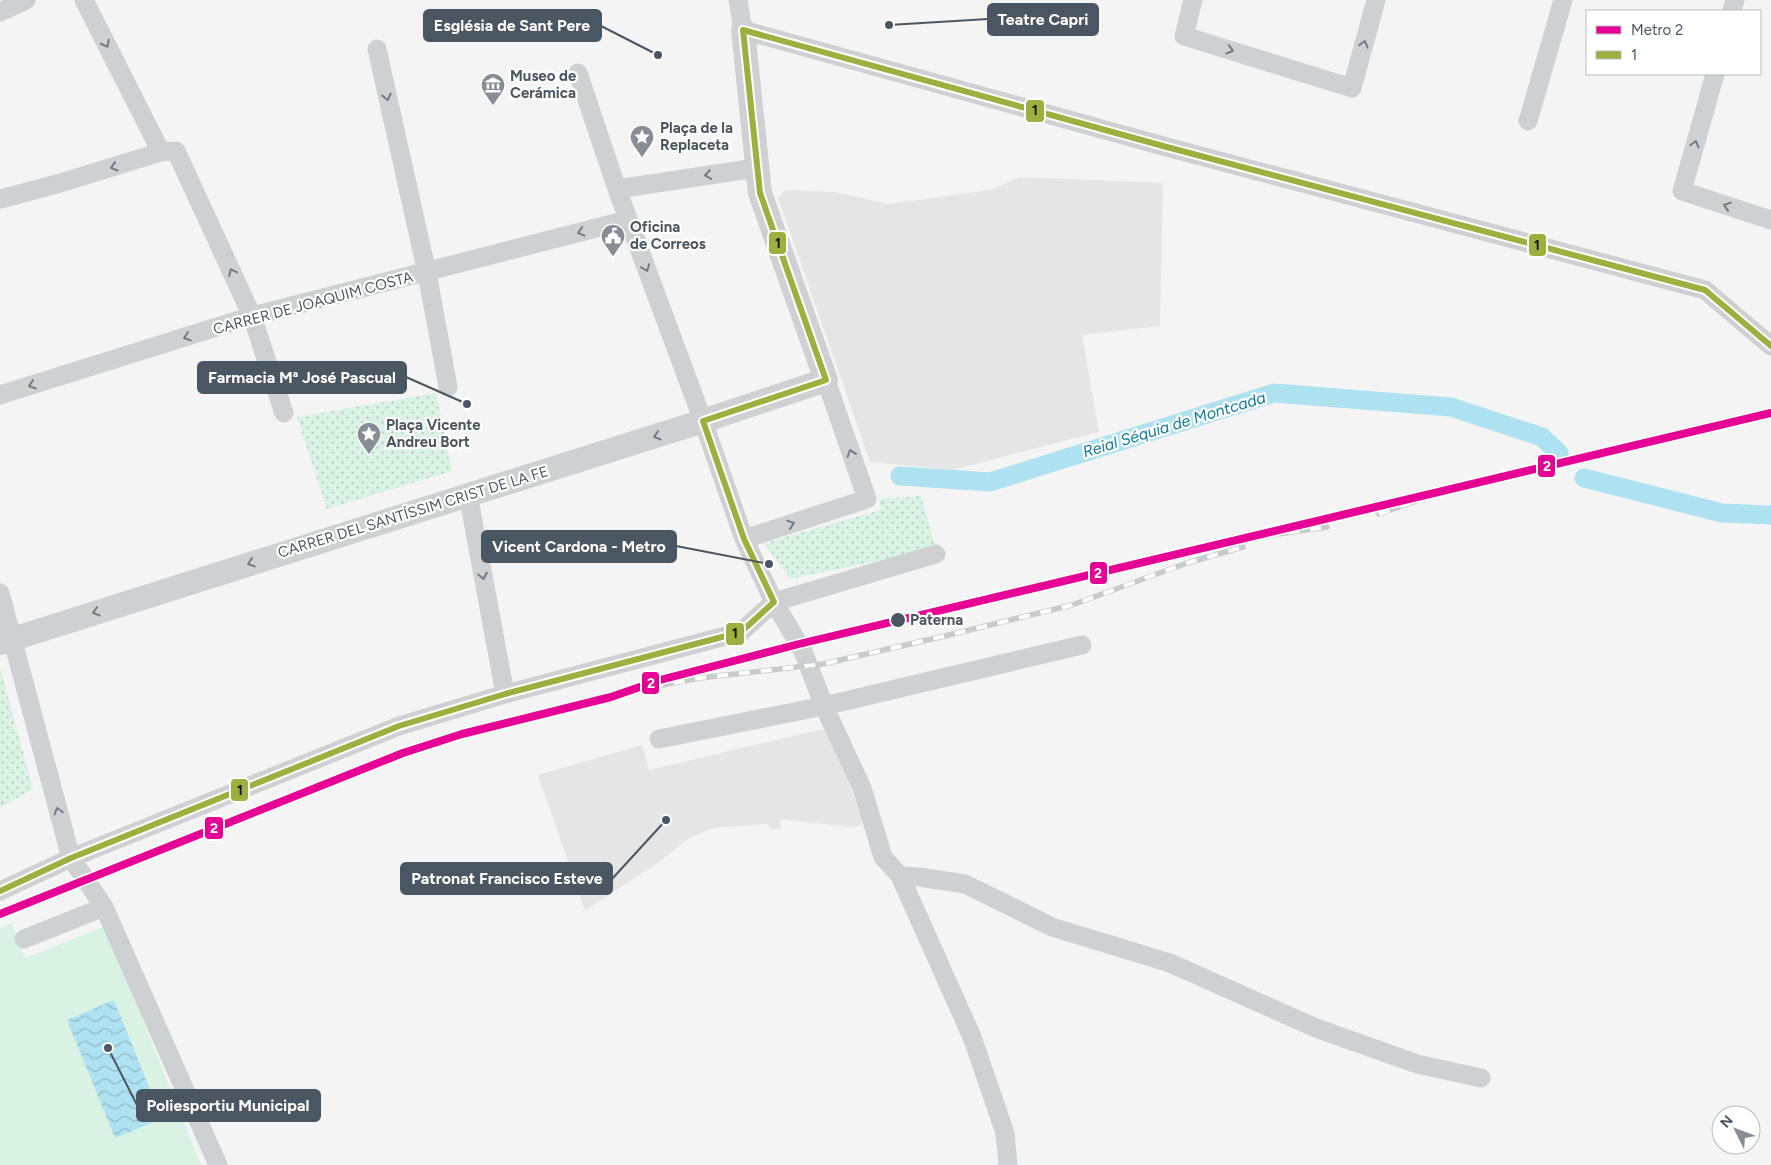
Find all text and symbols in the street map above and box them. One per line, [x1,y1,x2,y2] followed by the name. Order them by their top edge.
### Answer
[988,4,1098,35] callout: Teatre Capri
[424,10,601,41] callout: Església de Sant Pere
[998,10,1088,29] text: Teatre Capri
[1586,10,1761,75] legend
[434,16,590,35] text: Església de Sant Pere
[1631,21,1683,39] text: Metro 2
[100,38,110,47] one-way arrow
[1358,40,1369,49] one-way arrow
[1226,45,1234,55] one-way arrow
[1631,46,1637,64] text: 1
[510,67,577,102] place label: Museo de Cerámica
[480,72,506,106] museum icon: Museo de Cerámica
[381,92,392,101] one-way arrow
[1025,99,1045,123] line badge: 1
[1032,102,1038,119] text: 1
[660,119,733,154] place label: Plaça de la Replaceta
[629,124,655,158] place icon: Plaça de la Replaceta
[1689,140,1700,149] one-way arrow
[110,161,119,171] one-way arrow
[704,170,712,180] one-way arrow
[1723,201,1731,211] one-way arrow
[630,218,706,253] place label: Oficina de Correos
[600,223,626,257] public building icon: Oficina de Correos
[577,227,585,237] one-way arrow
[768,231,787,255] line badge: 1
[1528,233,1547,257] line badge: 1
[775,235,781,252] text: 1
[1534,237,1540,254] text: 1
[640,263,650,272] one-way arrow
[211,268,415,338] street label: CARRER DE JOAQUIM COSTA
[227,268,238,277] one-way arrow
[183,331,192,341] one-way arrow
[198,362,406,393] callout: Farmacia Mª José Pascual
[208,368,396,387] text: Farmacia Mª José Pascual
[28,380,37,390] one-way arrow
[1080,388,1268,461] water label: Reial Séquia de Montcada
[386,416,481,451] place label: Plaça Vicente Andreu Bort
[356,421,382,455] place icon: Plaça Vicente Andreu Bort
[653,430,661,440] one-way arrow
[847,449,857,457] one-way arrow
[1537,454,1556,478] line badge: 2
[1543,458,1551,475] text: 2
[276,462,550,562] street label: CARRER DEL SANTÍSSIM CRIST DE LA FE
[786,519,794,529] one-way arrow
[482,531,676,562] callout: Vicent Cardona - Metro
[492,537,666,556] text: Vicent Cardona - Metro
[247,557,256,567] one-way arrow
[1089,561,1108,585] line badge: 2
[1094,565,1102,582] text: 2
[477,572,488,581] one-way arrow
[93,606,101,616] one-way arrow
[889,611,907,629] marker: Paterna
[910,611,963,629] place label: Paterna
[725,622,745,646] line badge: 1
[732,625,738,642] text: 1
[641,671,660,695] line badge: 2
[647,675,655,692] text: 2
[230,778,249,802] line badge: 1
[237,782,243,799] text: 1
[54,807,64,815] one-way arrow
[204,816,224,840] line badge: 2
[210,820,218,837] text: 2
[401,863,612,894] callout: Patronat Francisco Esteve
[411,869,603,888] text: Patronat Francisco Esteve
[137,1090,320,1121] callout: Poliesportiu Municipal
[147,1096,309,1115] text: Poliesportiu Municipal
[1711,1105,1761,1155] north arrow
[1717,1112,1737,1131] text: N

